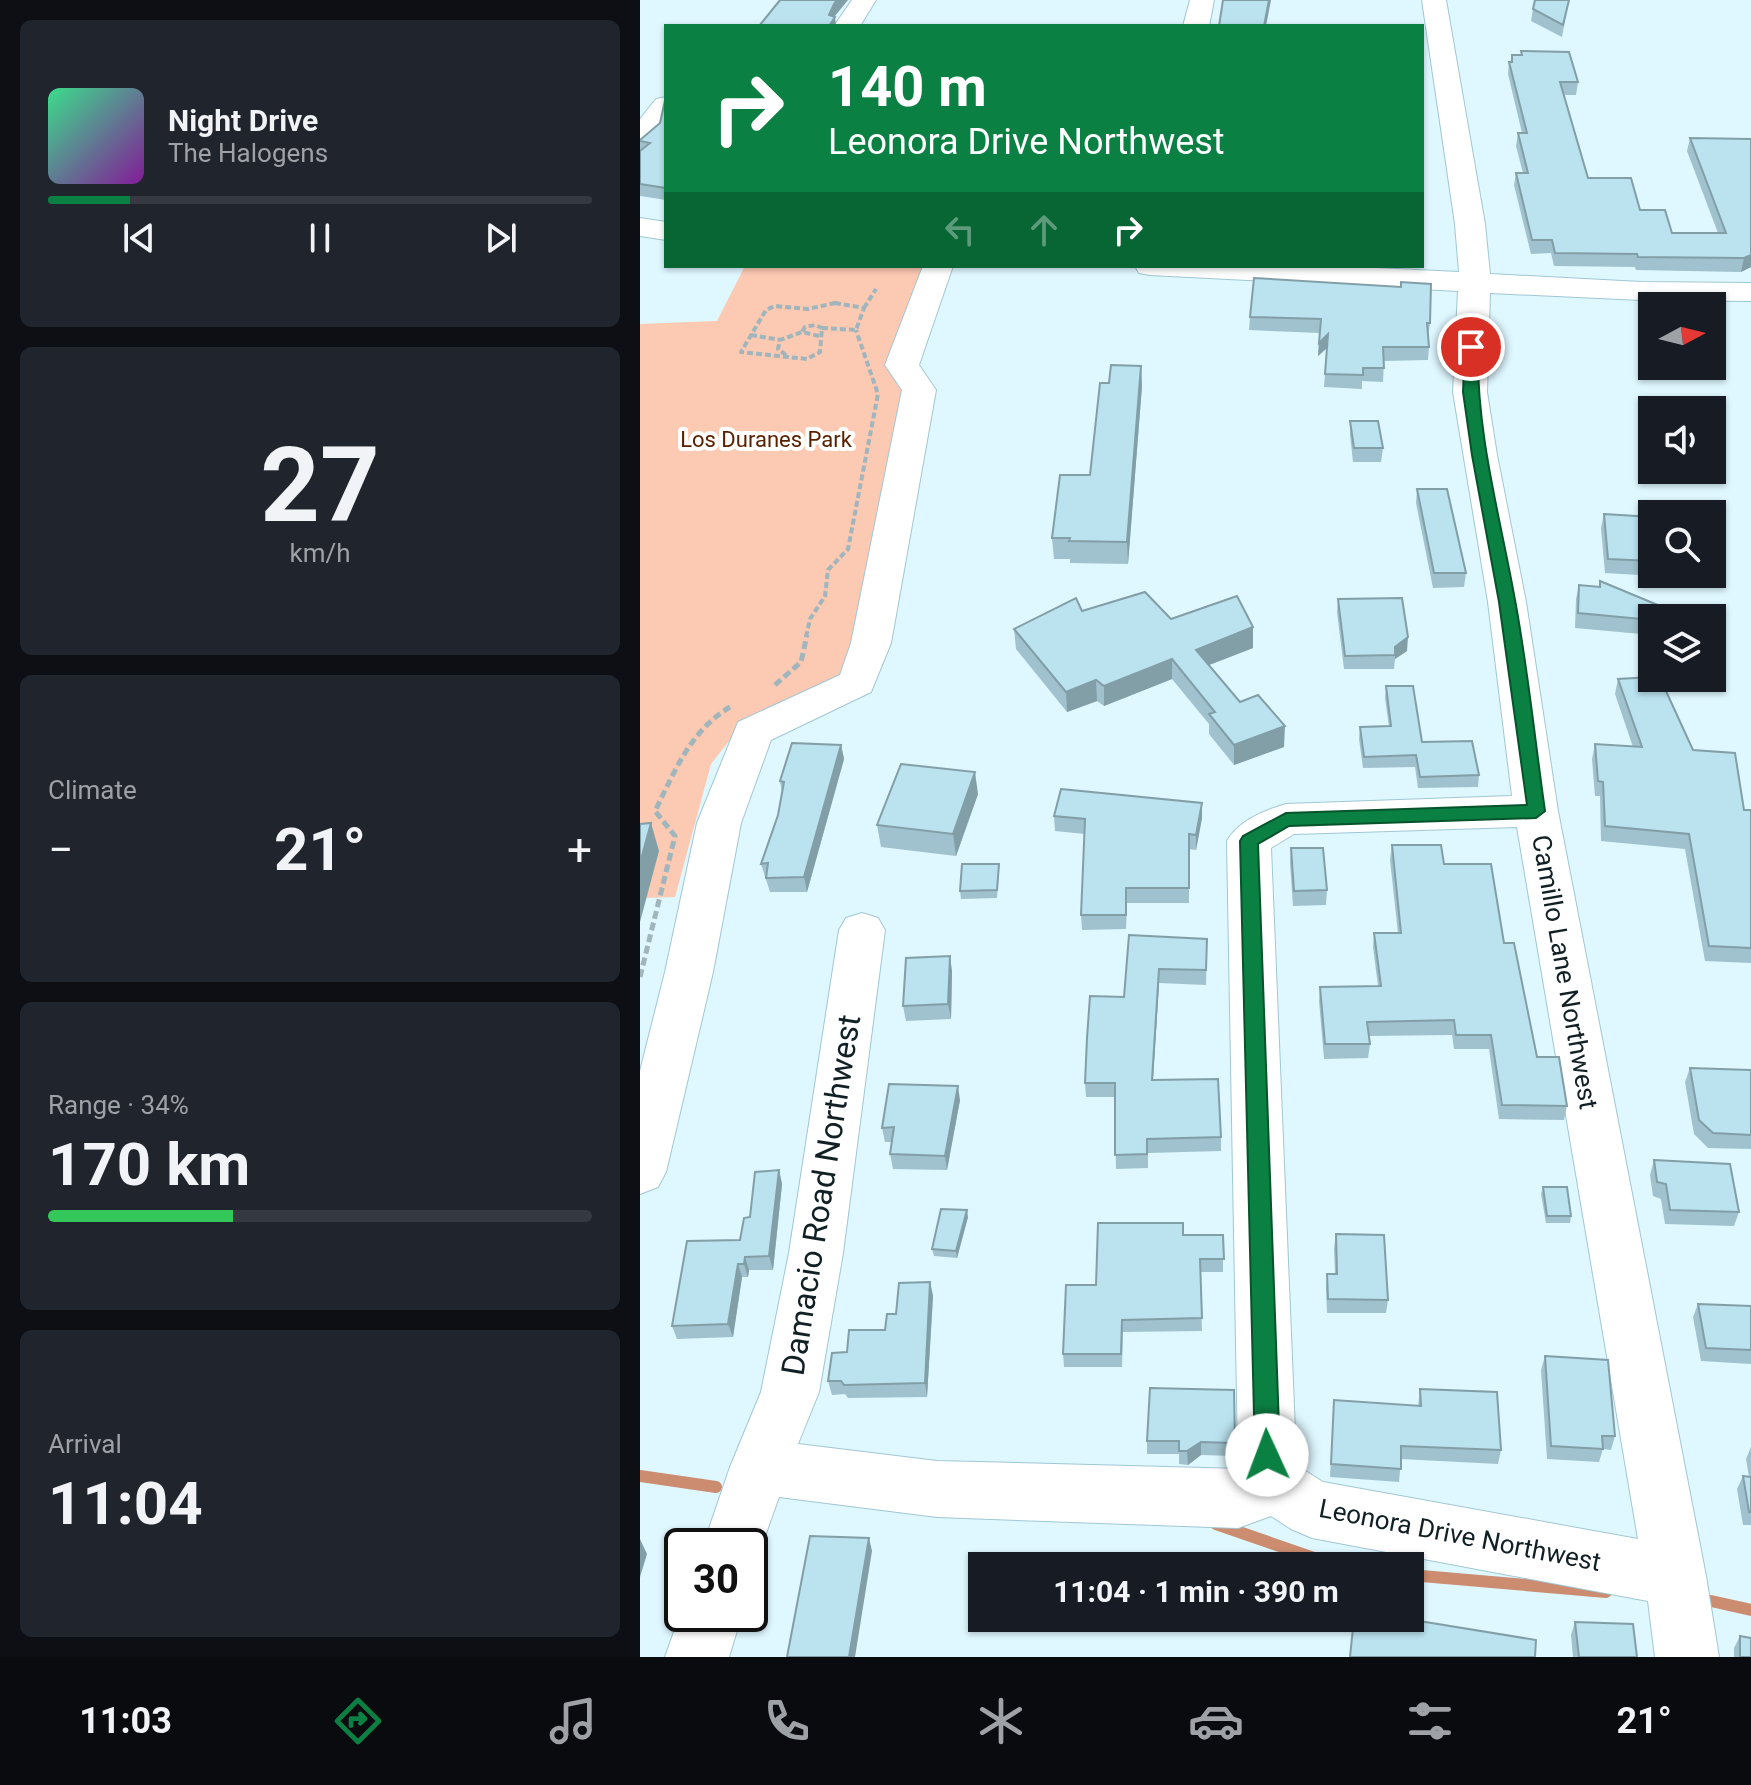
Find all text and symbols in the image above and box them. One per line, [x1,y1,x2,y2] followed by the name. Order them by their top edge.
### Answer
[828,54,987,120] text: 140 m
[696,56,800,160] icon: right
[168,103,318,138] text: Night Drive
[828,121,1225,163] text: Leonora Drive Northwest
[168,138,328,168] text: The Halogens
[938,208,982,252] icon: left
[1022,208,1066,252] icon: ahead
[1106,208,1150,252] icon: right
[117,216,161,260] icon: previous
[298,216,342,260] icon: pause
[479,216,523,260] icon: next
[1638,292,1726,380] north arrow
[1638,292,1726,692] map controls
[1437,313,1505,381] pin
[1449,325,1493,369] icon: arrive
[1638,396,1726,484] button: sound
[260,425,380,546] text: 27
[680,427,853,452] park label: Los Duranes Park
[1638,500,1726,588] button: search
[289,538,351,568] text: km/h
[1638,604,1726,692] button: layers
[48,775,137,805] text: Climate
[274,814,366,885] text: 21°
[48,824,73,876] text: −
[567,824,592,876] text: +
[1526,833,1604,1111] street label: Camillo Lane Northwest
[774,1012,868,1378] street label: Damacio Road Northwest
[48,1090,189,1120] text: Range · 34%
[48,1129,250,1200] text: 170 km
[1225,1413,1309,1497] position arrow
[48,1429,122,1459] text: Arrival
[48,1468,203,1539] text: 11:04
[1317,1493,1603,1577] street label: Leonora Drive Northwest
[664,1528,768,1632] speed limit sign: 30
[1053,1574,1339,1609] text: 11:04 · 1 min · 390 m
[330,1693,386,1749] icon: directions
[545,1693,601,1749] icon: music
[759,1693,815,1749] icon: phone
[973,1693,1029,1749] icon: climate
[1188,1693,1244,1749] icon: car
[1402,1693,1458,1749] icon: filters
[79,1700,172,1742] text: 11:03
[1616,1700,1672,1742] text: 21°

